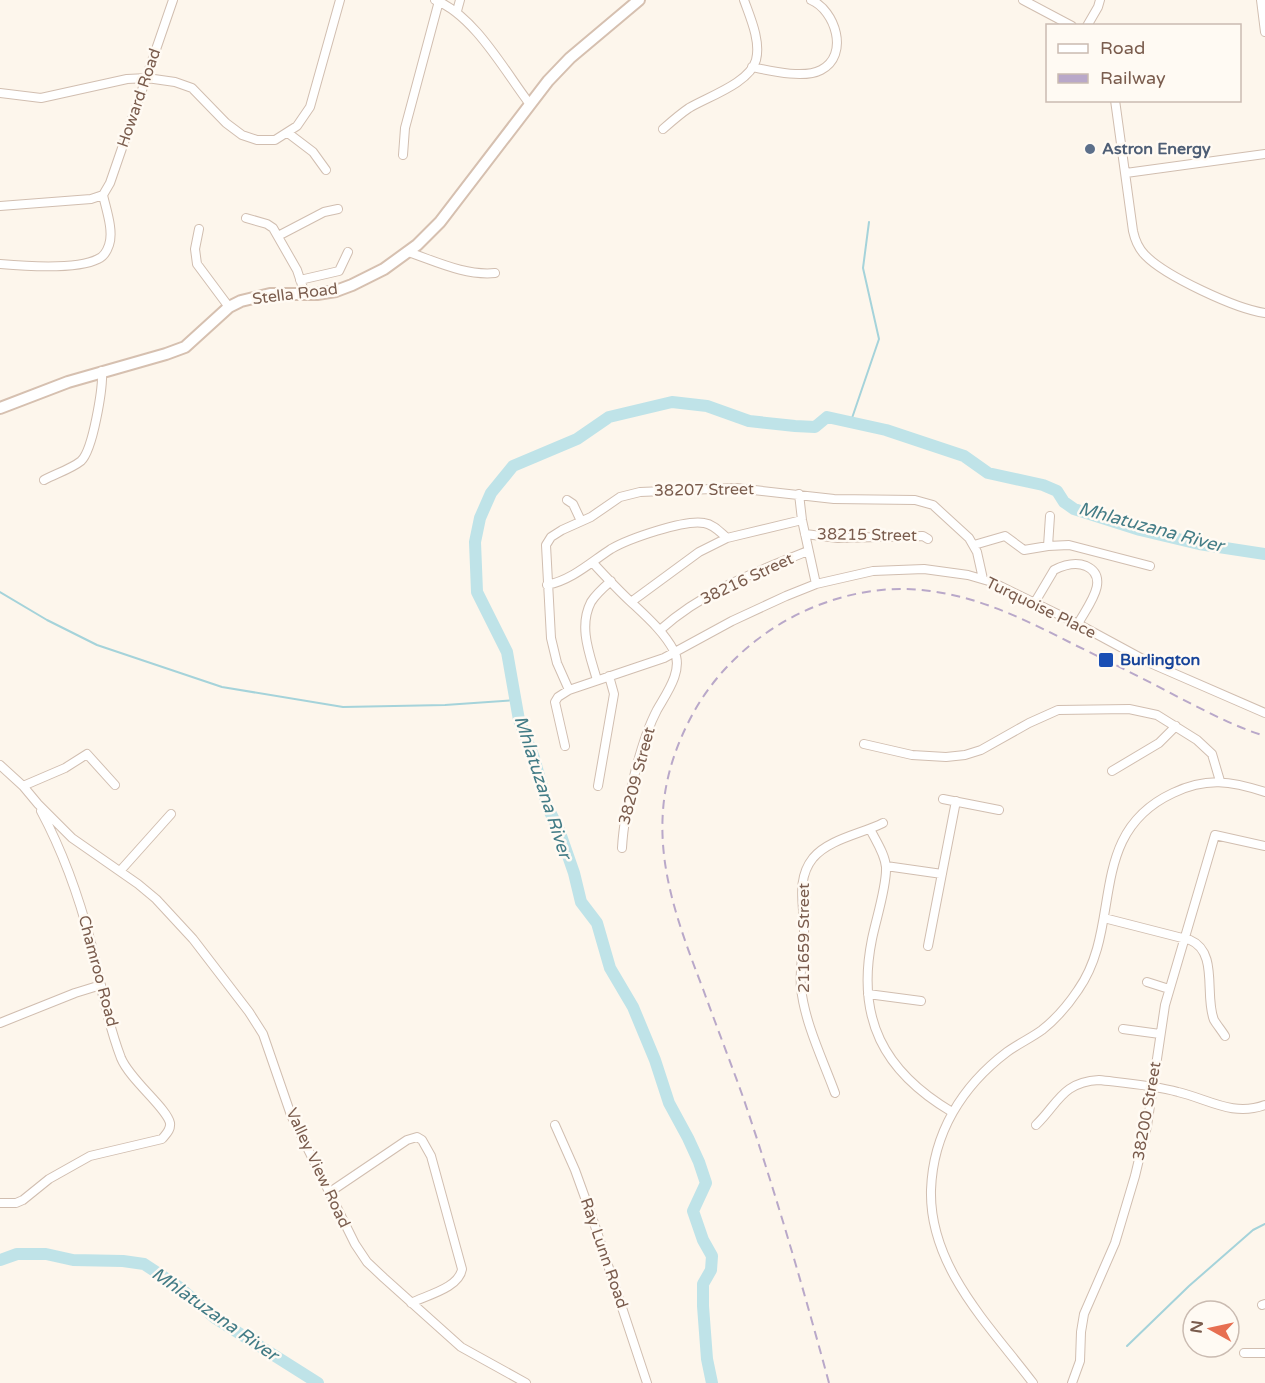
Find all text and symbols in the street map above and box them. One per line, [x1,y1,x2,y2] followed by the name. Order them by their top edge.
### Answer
[1046,24,1241,102] legend
[1100,37,1145,59] text: Road
[113,46,165,150] street label: Howard Road
[1100,67,1166,89] text: Railway
[1102,139,1211,159] place label: Astron Energy
[1083,142,1097,156] marker: Astron Energy
[251,279,339,309] street label: Stella Road
[654,479,754,501] street label: 38207 Street
[1076,497,1228,557] water label: Mhlatuzana River
[817,524,917,546] street label: 38215 Street
[697,549,797,609] street label: 38216 Street
[983,573,1099,643] street label: Turquoise Place
[1120,650,1200,670] place label: Burlington
[1097,651,1115,669] marker: Burlington
[510,713,577,863] water label: Mhlatuzana River
[614,725,660,827] street label: 38209 Street
[794,883,814,993] street label: 211659 Street
[74,913,122,1029] street label: Chamroo Road
[1128,1060,1166,1162] street label: 38200 Street
[281,1105,355,1231] street label: Valley View Road
[576,1195,632,1311] street label: Ray Lunn Road
[148,1262,284,1367] water label: Mhlatuzana River
[1181,1299,1241,1359] north arrow
[1186,1319,1208,1335] text: N

